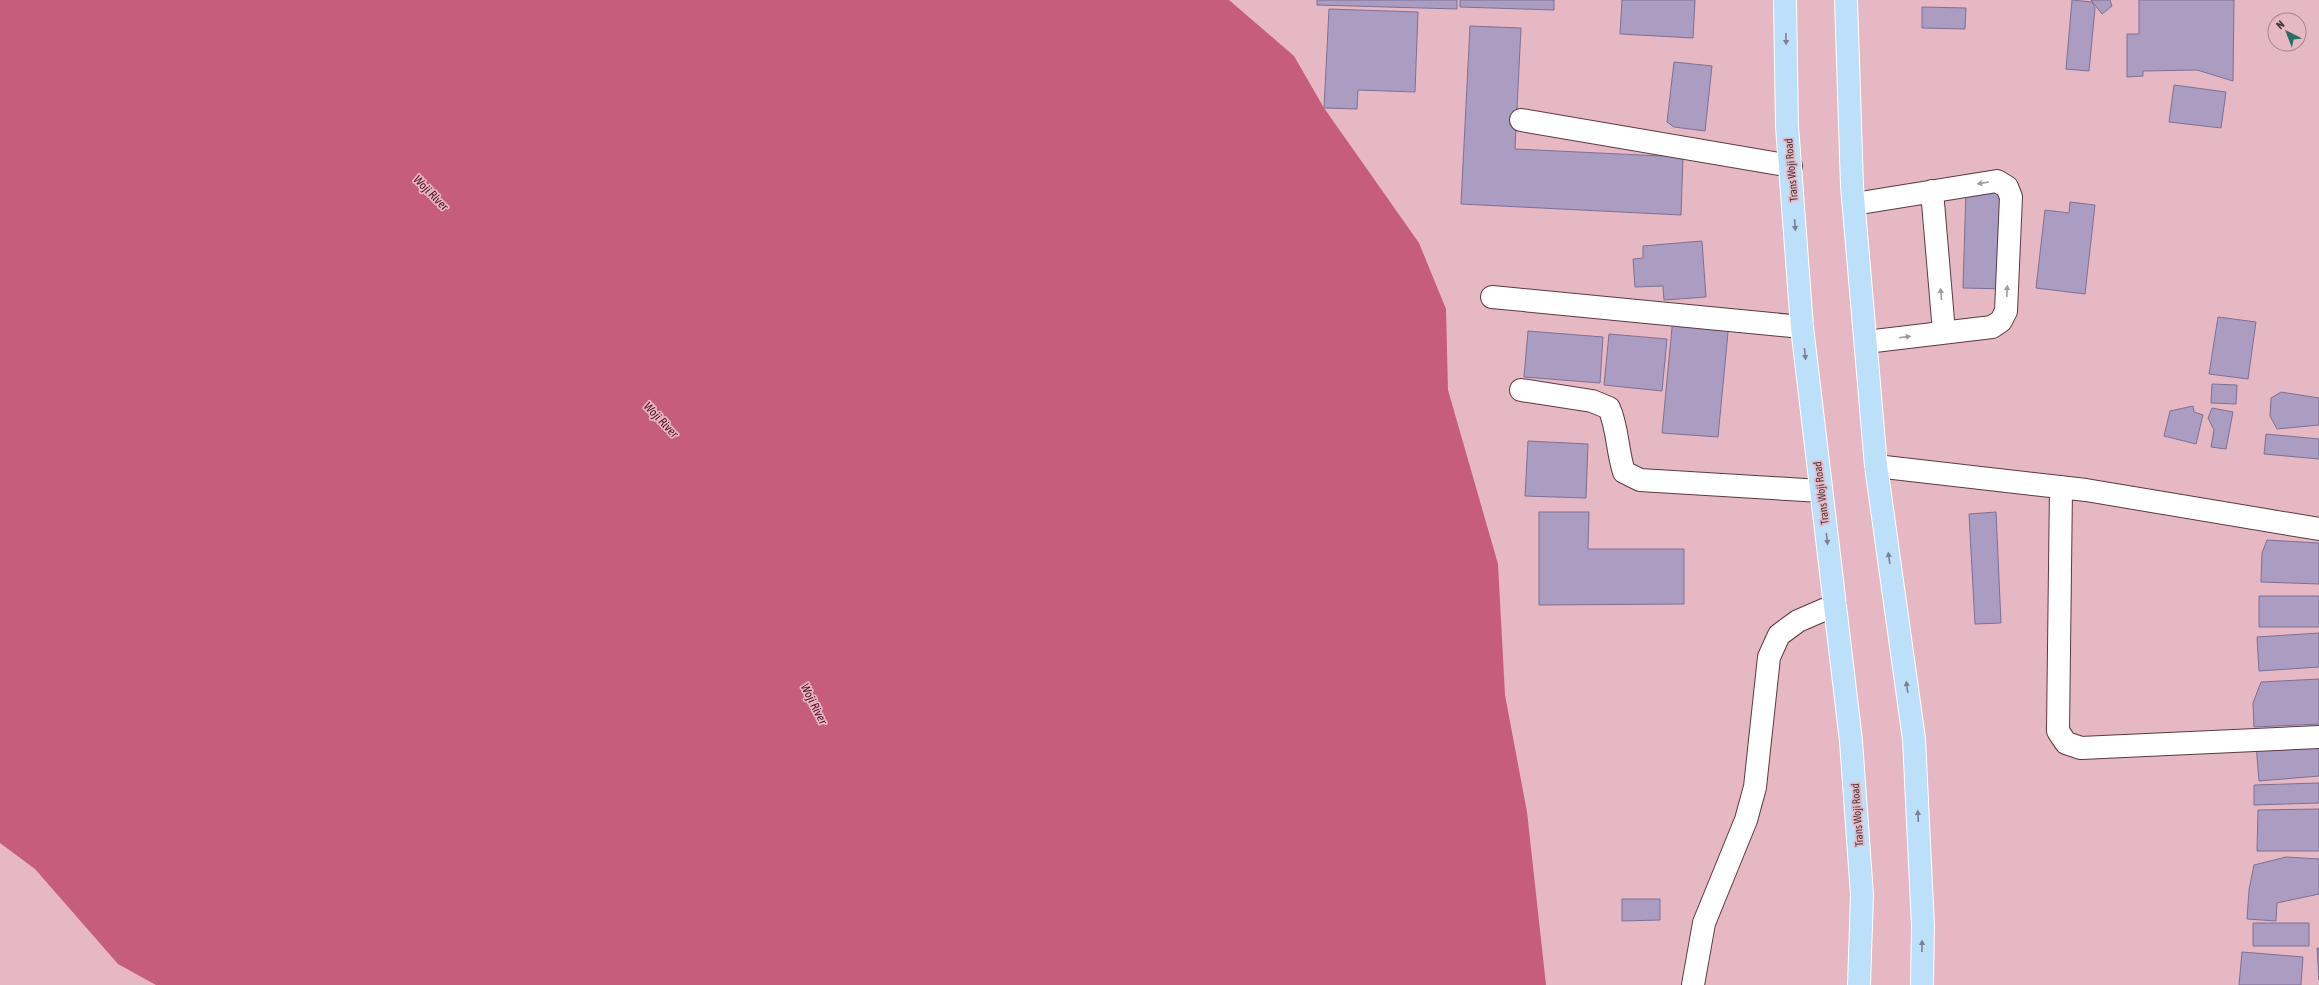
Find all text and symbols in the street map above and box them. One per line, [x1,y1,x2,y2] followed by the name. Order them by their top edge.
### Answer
[2267,12,2307,52] north arrow
[2274,18,2287,31] text: N
[1783,33,1789,46] one-way arrow
[1782,138,1800,202] street label: Trans Woji Road
[411,173,452,214] water label: Woji River
[1977,180,1989,186] one-way arrow
[1791,219,1798,231] one-way arrow
[2004,284,2010,297] one-way arrow
[1937,288,1944,300] one-way arrow
[1899,334,1911,340] one-way arrow
[1802,348,1809,360] one-way arrow
[641,399,682,441] water label: Woji River
[1811,461,1831,525] street label: Trans Woji Road
[1824,533,1830,545] one-way arrow
[1886,552,1892,564] one-way arrow
[798,681,830,727] water label: Woji River
[1904,681,1910,693] one-way arrow
[1849,783,1865,847] street label: Trans Woji Road
[1914,810,1921,822] one-way arrow
[1919,939,1925,952] one-way arrow

